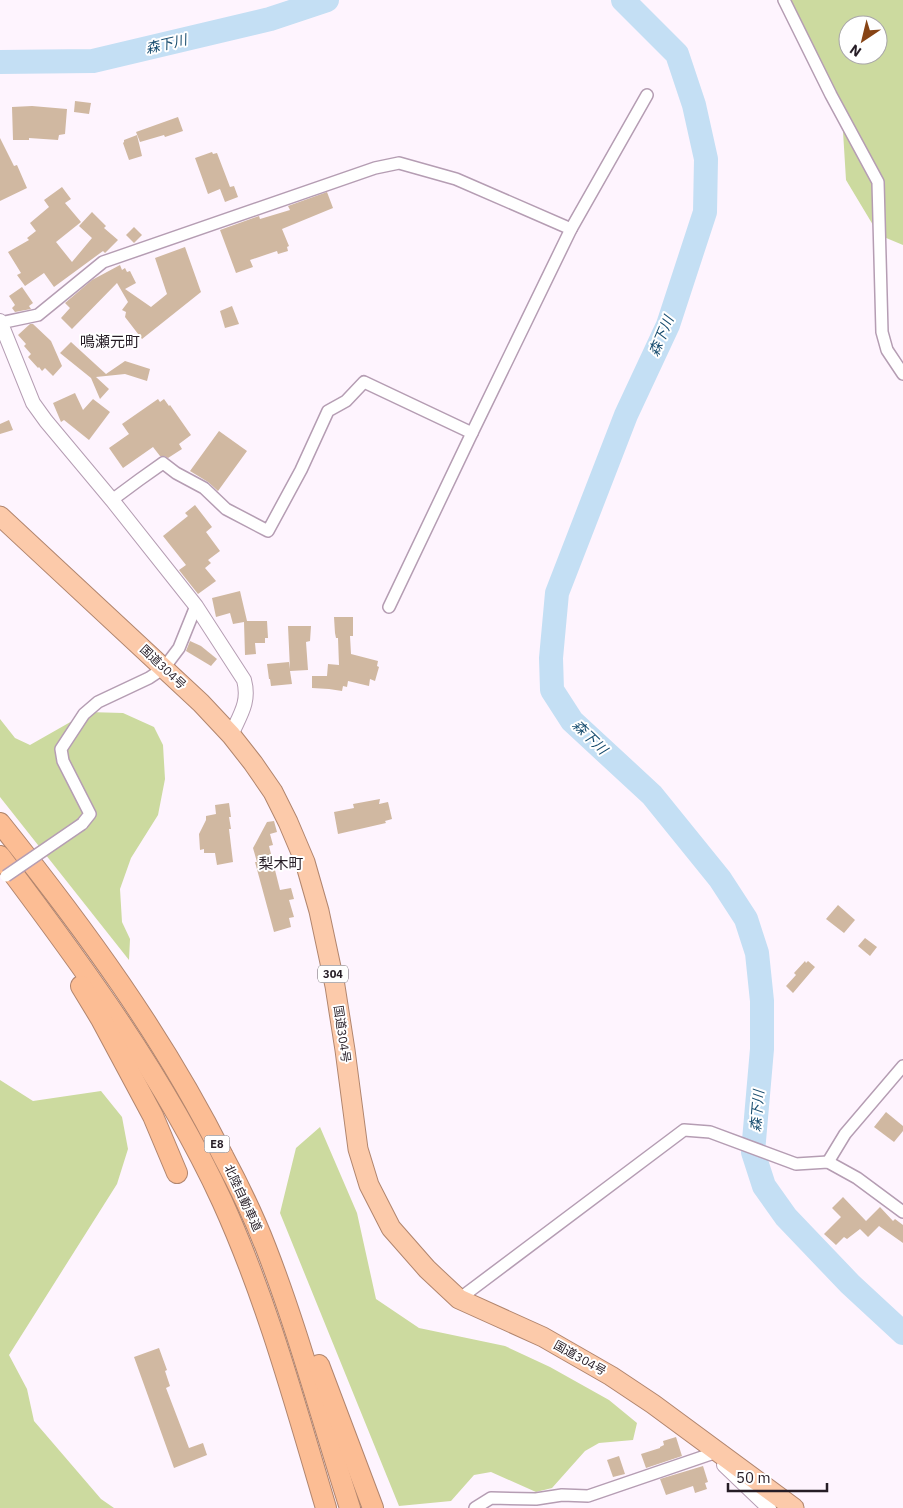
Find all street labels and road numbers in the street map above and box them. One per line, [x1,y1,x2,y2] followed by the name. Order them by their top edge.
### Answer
[137,642,190,692] street label: 国道304号
[318,966,348,982] road number: 304
[331,1004,354,1063] street label: 国道304号
[204,1136,230,1152] road number: E8
[221,1162,265,1234] street label: 北陸自動車道
[551,1337,609,1378] street label: 国道304号

